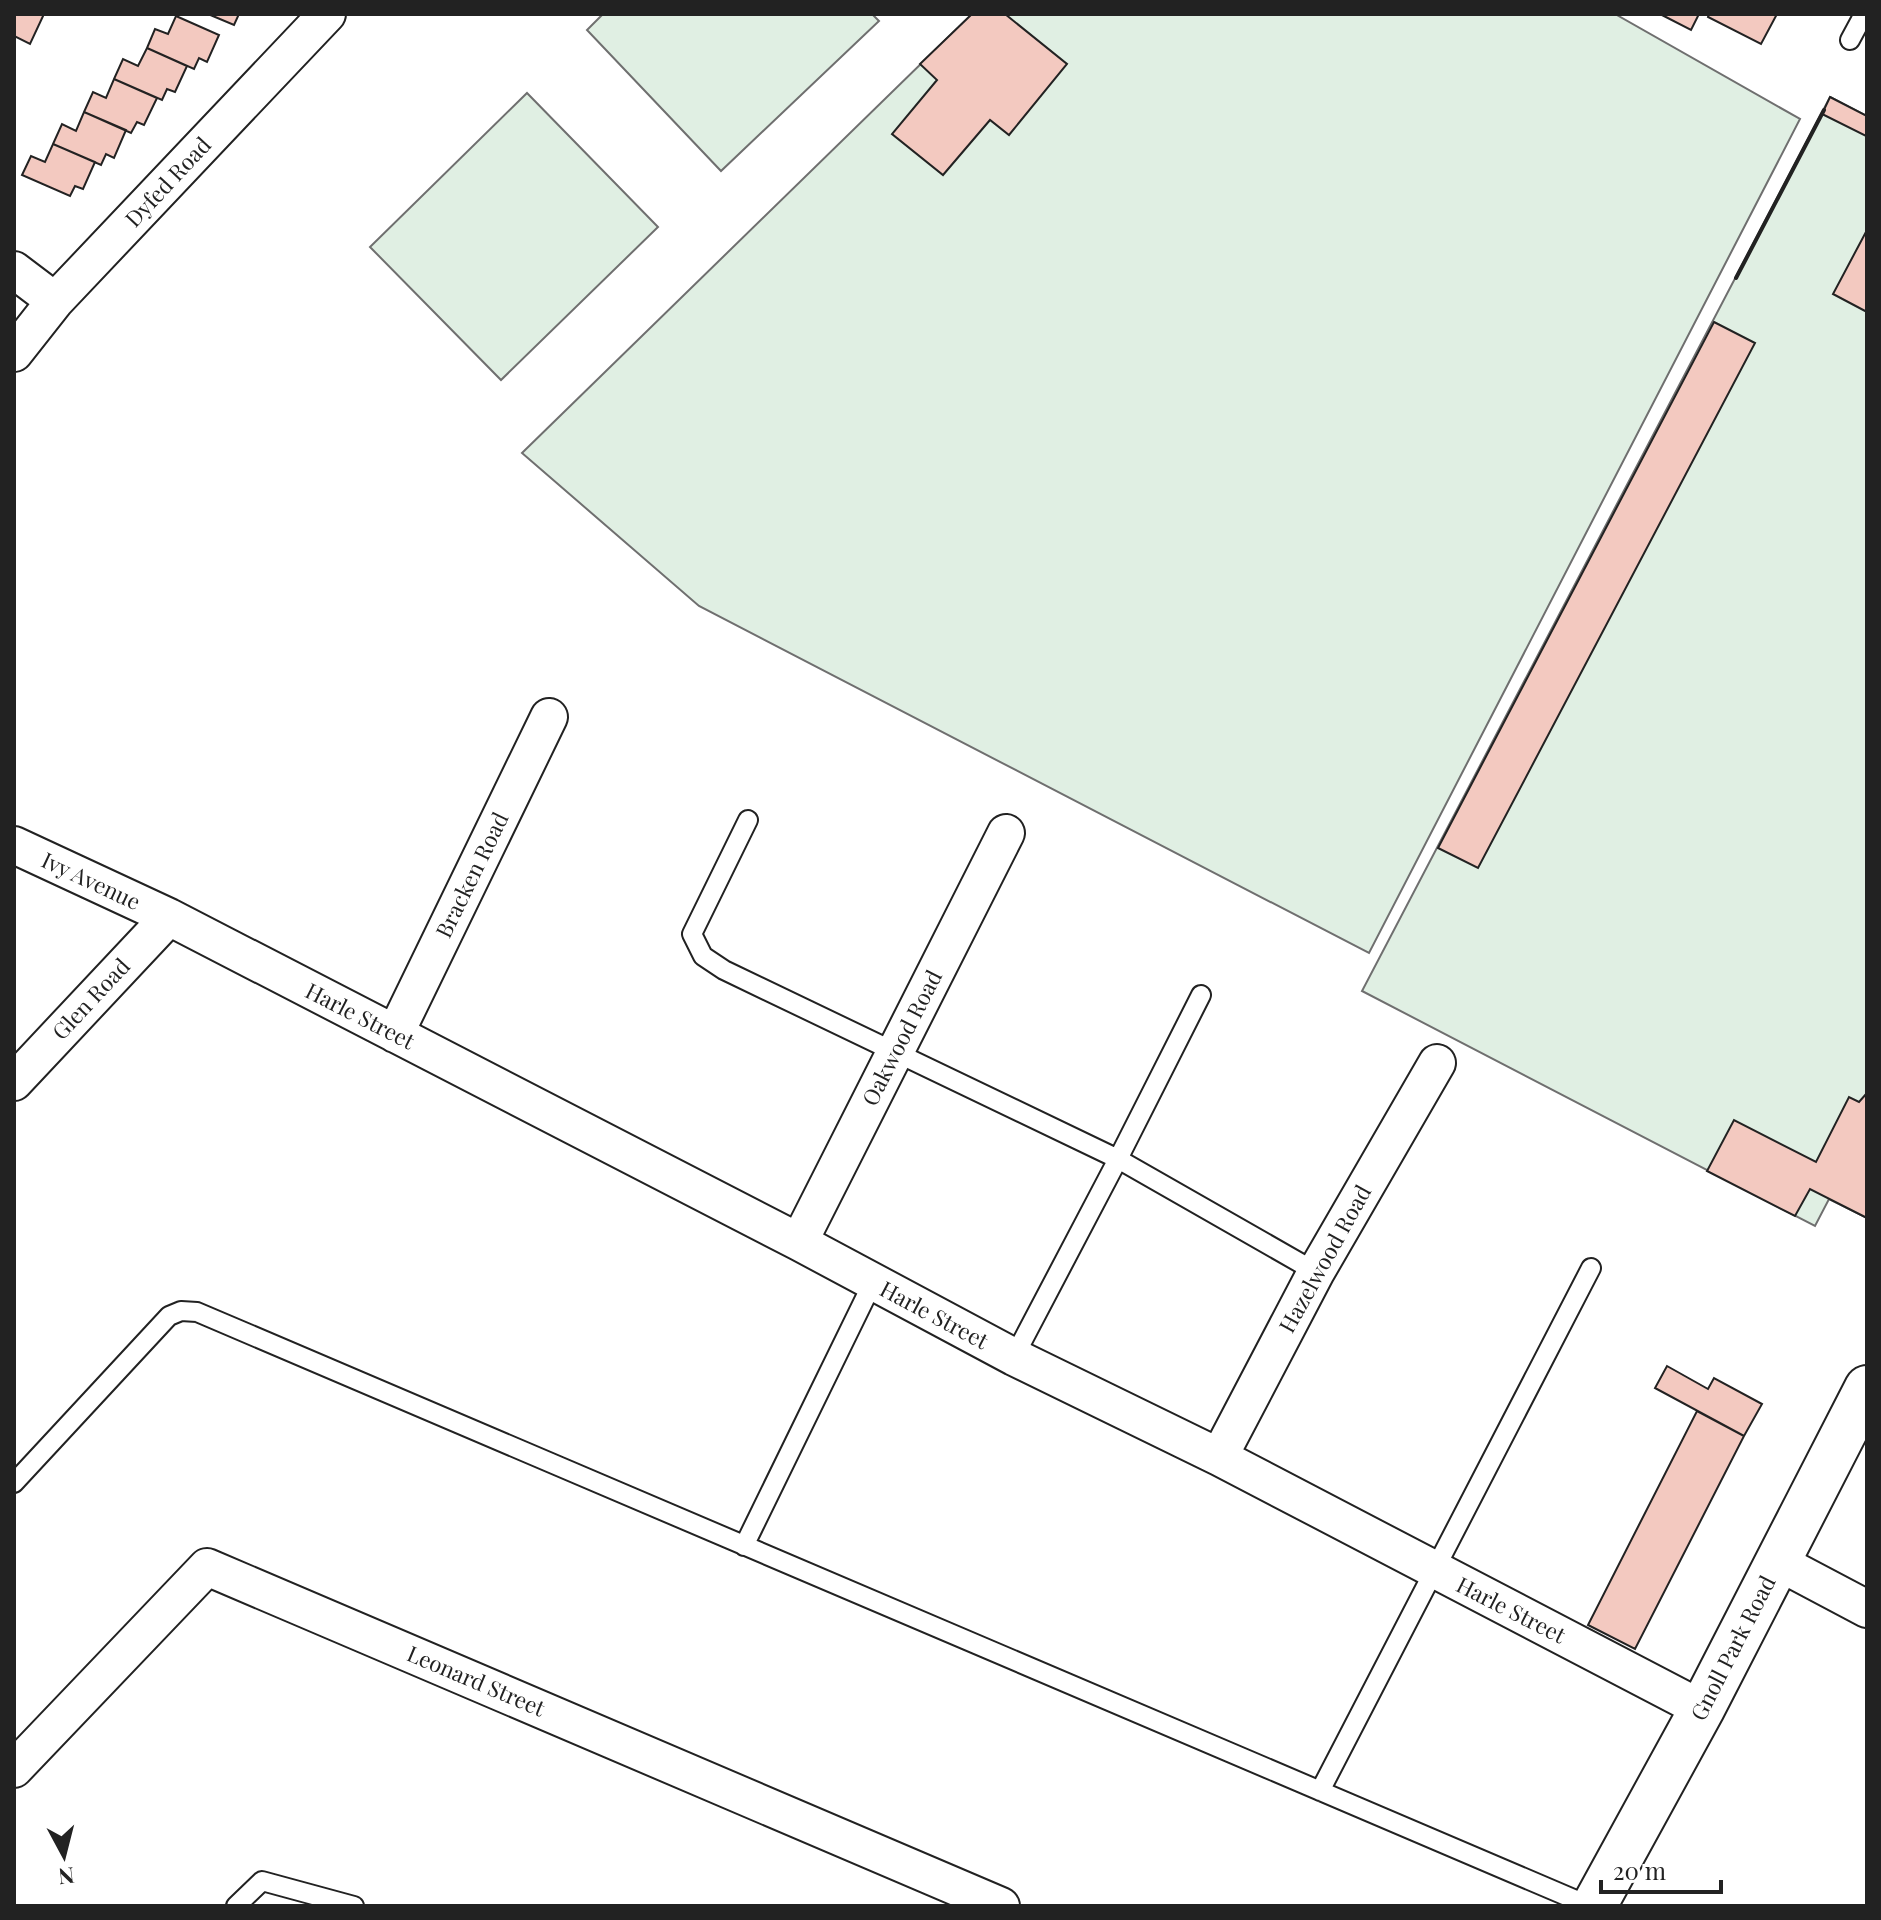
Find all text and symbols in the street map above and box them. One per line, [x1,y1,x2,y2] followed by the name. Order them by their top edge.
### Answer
[118,130,217,233] street label: Dyfed Road
[428,807,515,942] street label: Bracken Road
[37,844,146,916] street label: Ivy Avenue
[45,951,136,1046] street label: Glen Road
[854,964,948,1111] street label: Oakwood Road
[301,975,421,1056] street label: Harle Street
[1271,1179,1377,1338] street label: Hazelwood Road
[875,1273,995,1356] street label: Harle Street
[1452,1569,1572,1650] street label: Harle Street
[1683,1570,1782,1725] street label: Gnoll Park Road
[403,1638,551,1723] street label: Leonard Street
[24,1816,104,1896] north arrow
[1601,1844,1721,1894] scale bar
[1613,1854,1666,1886] text: 20 m
[57,1861,76,1893] text: N

